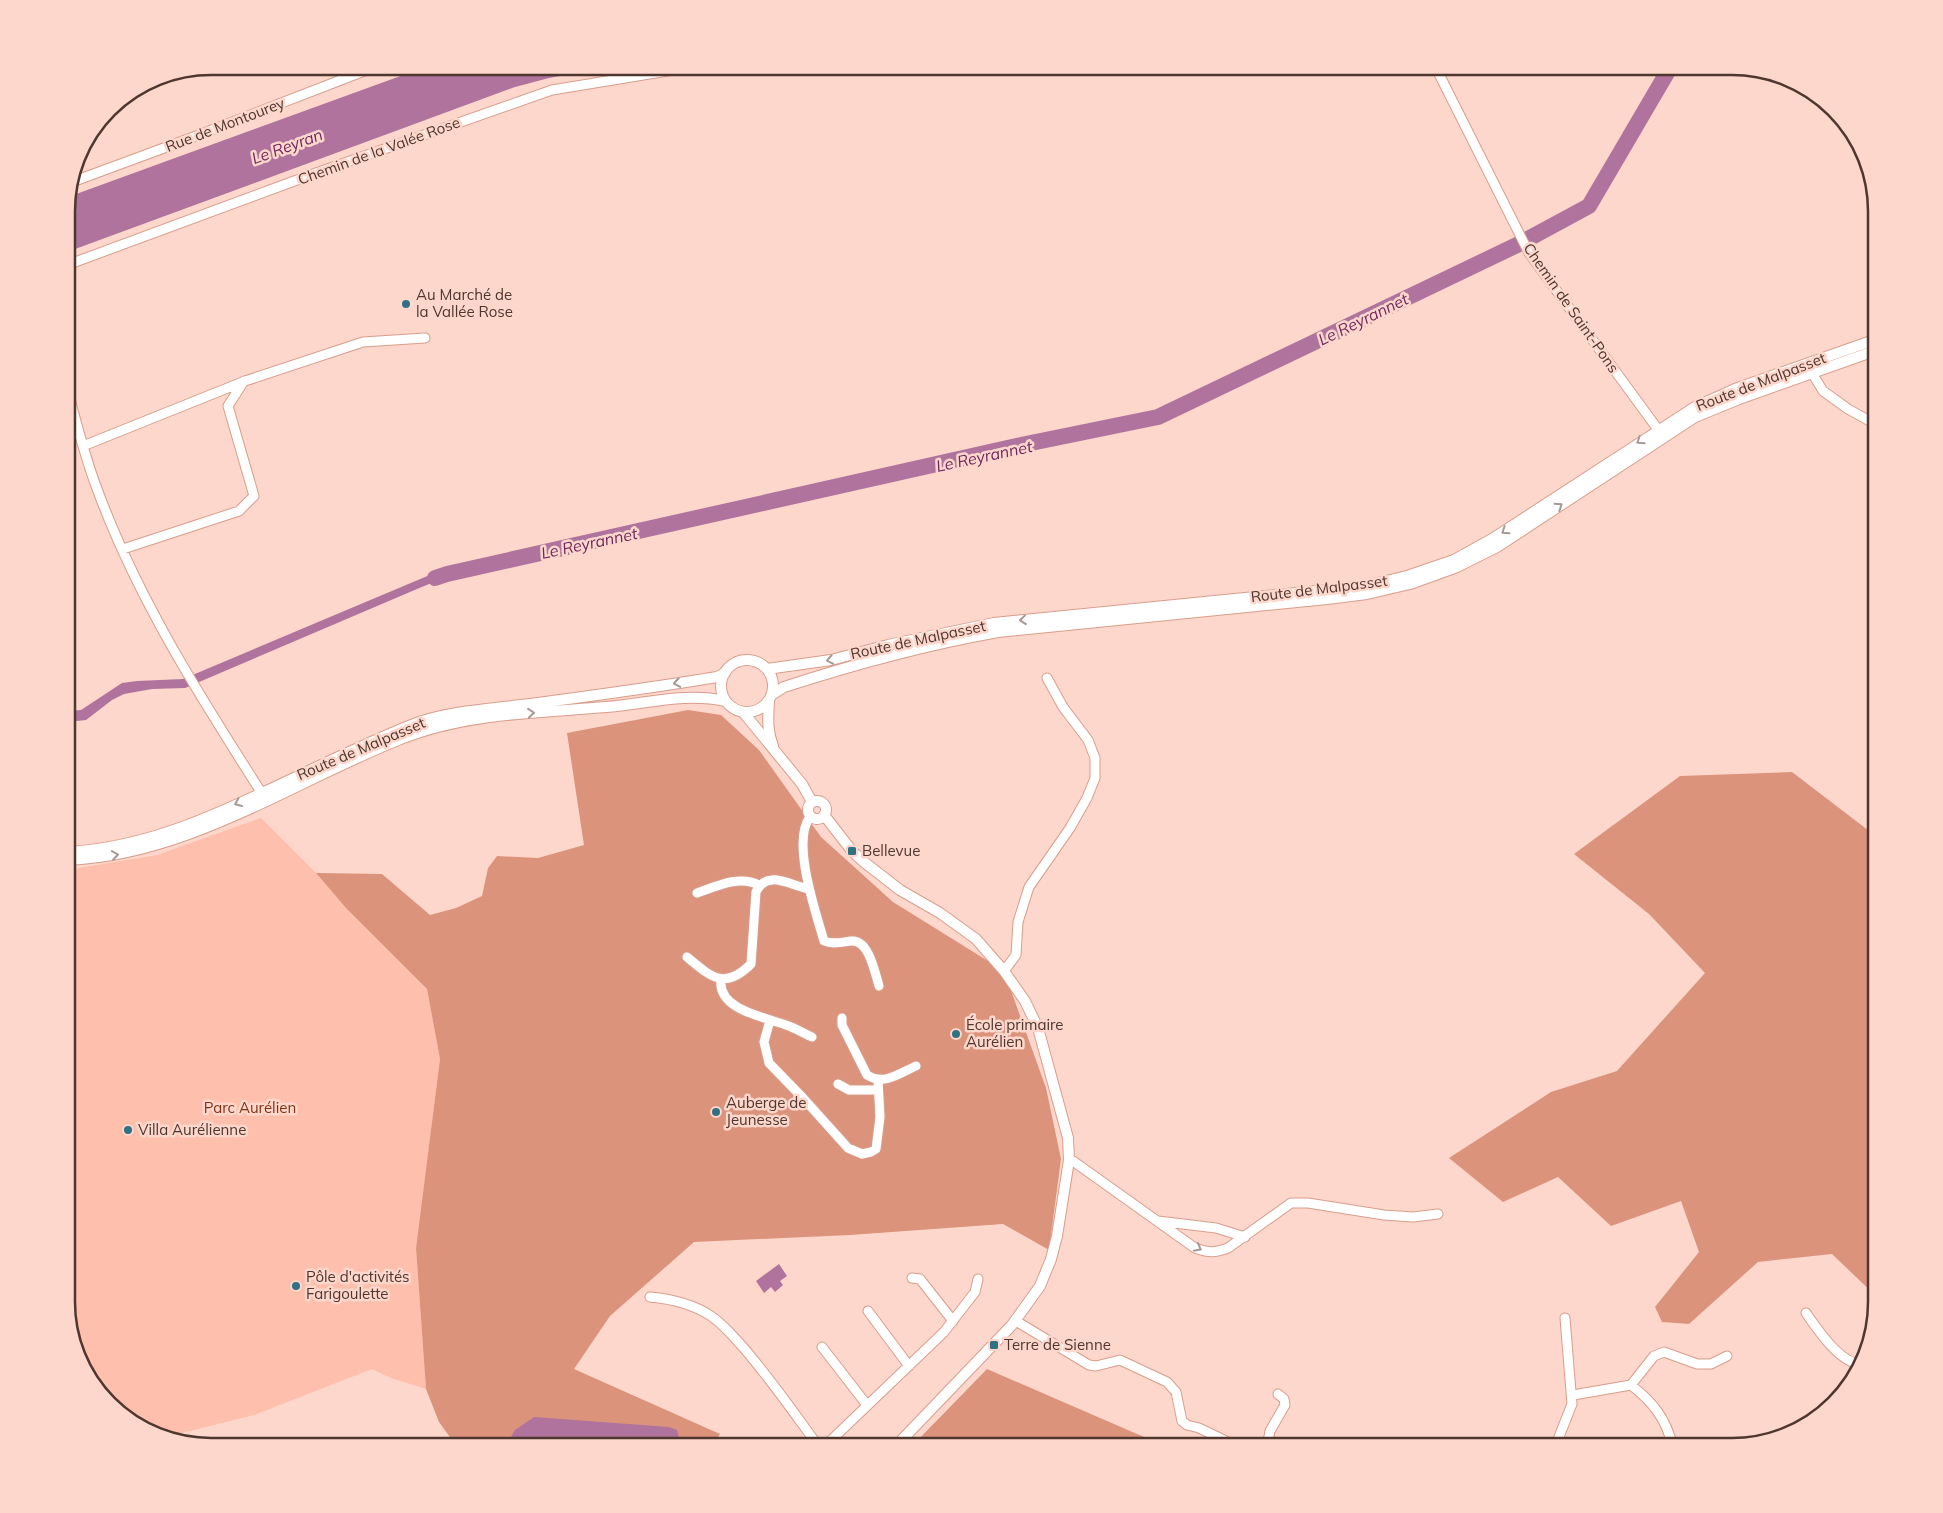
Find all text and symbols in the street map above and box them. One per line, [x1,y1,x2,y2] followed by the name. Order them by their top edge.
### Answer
[163,93,287,156] street label: Rue de Montourey
[295,112,462,189] street label: Chemin de la Valée Rose
[249,124,325,168] water label: Le Reyran
[1519,239,1623,376] street label: Chemin de Saint-Pons
[416,285,513,321] place label: Au Marché de la Vallée Rose
[1315,288,1412,349] water label: Le Reyrannet
[400,298,412,310] marker: Au Marché de la Vallée Rose
[1693,348,1828,415] street label: Route de Malpasset
[1637,435,1646,444] one-way arrow
[934,436,1034,476] water label: Le Reyrannet
[1554,503,1563,513] one-way arrow
[539,523,639,563] water label: Le Reyrannet
[1501,525,1510,534] one-way arrow
[1250,571,1388,606] street label: Route de Malpasset
[1019,615,1027,626] one-way arrow
[849,616,987,663] street label: Route de Malpasset
[825,654,834,664] one-way arrow
[673,678,682,688] one-way arrow
[527,708,535,719] one-way arrow
[294,713,428,784] street label: Route de Malpasset
[234,797,243,808] one-way arrow
[862,841,920,860] place label: Bellevue
[846,845,858,857] marker: Bellevue
[111,850,119,860] one-way arrow
[966,1015,1064,1051] place label: École primaire Aurélien
[950,1028,962,1040] marker: École primaire Aurélien
[726,1093,806,1129] place label: Auberge de Jeunesse
[204,1098,296,1117] park label: Parc Aurélien
[710,1106,722,1118] marker: Auberge de Jeunesse
[138,1120,246,1139] place label: Villa Aurélienne
[122,1124,134,1136] marker: Villa Aurélienne
[1192,1242,1201,1252] one-way arrow
[306,1267,410,1303] place label: Pôle d'activités Farigoulette
[290,1280,302,1292] marker: Pôle d'activités Farigoulette
[1004,1335,1111,1354] place label: Terre de Sienne
[988,1339,1000,1351] marker: Terre de Sienne

